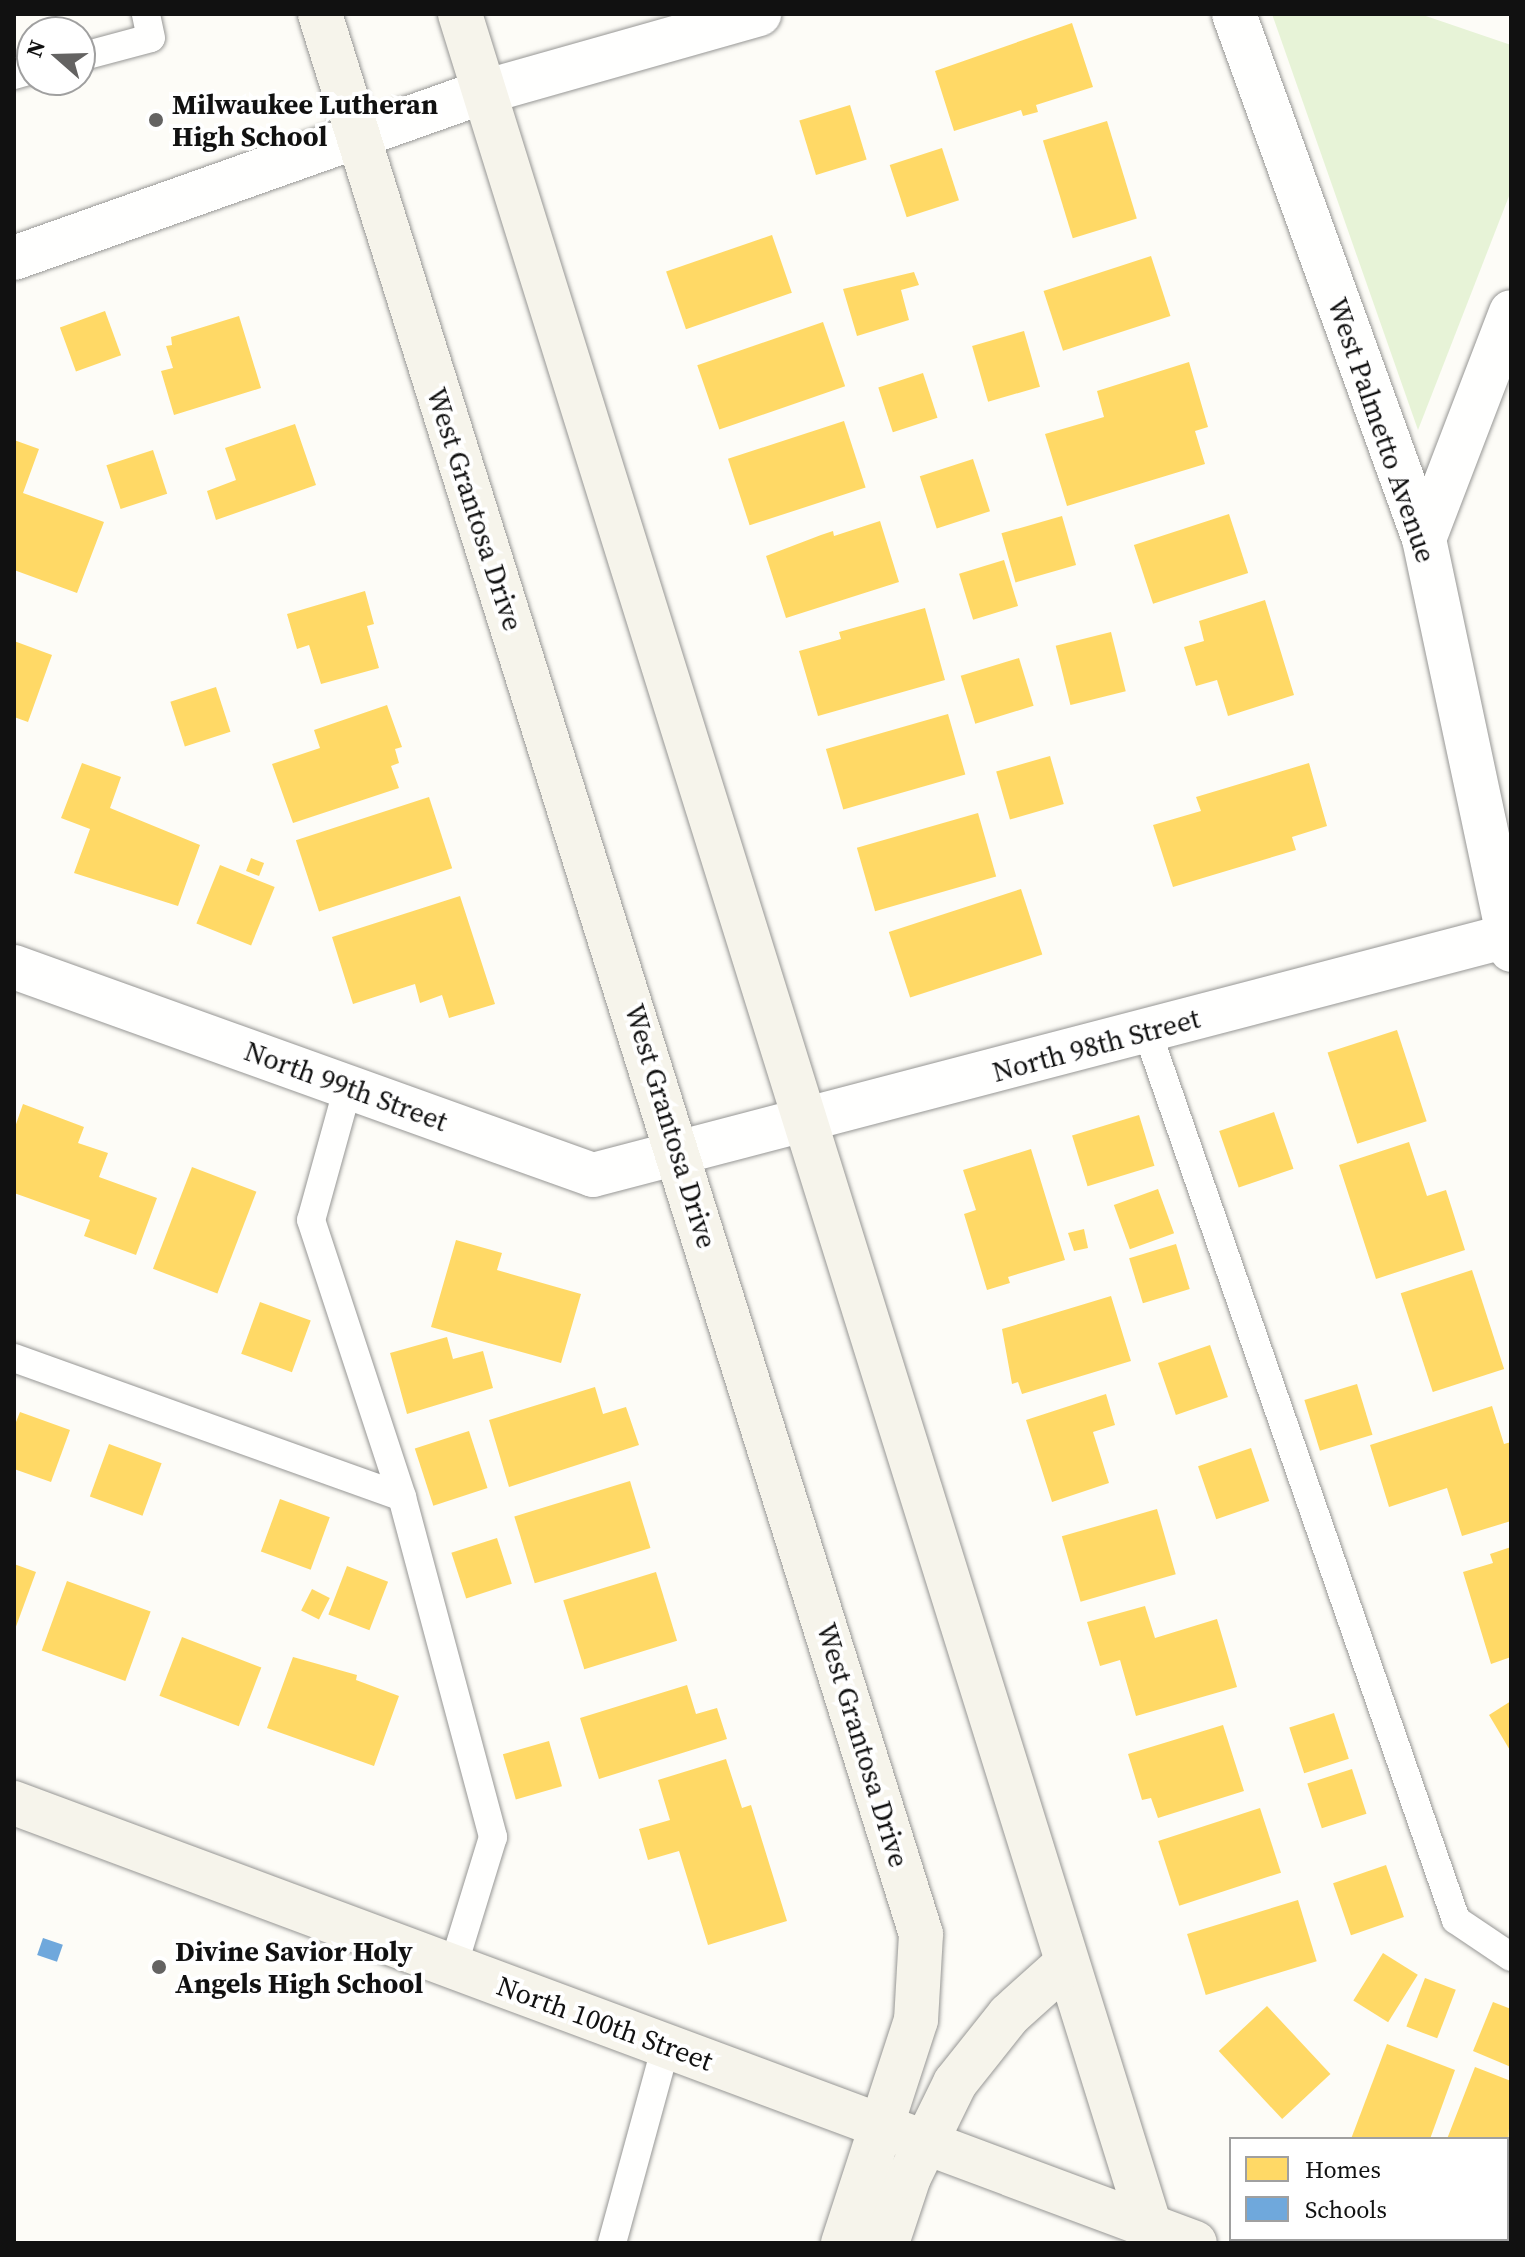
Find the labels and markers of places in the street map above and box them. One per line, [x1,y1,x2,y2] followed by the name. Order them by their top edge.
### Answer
[172,87,438,153] place label: Milwaukee Lutheran High School
[147,111,165,129] marker: Milwaukee Lutheran High School
[175,1934,423,2000] place label: Divine Savior Holy Angels High School
[150,1958,168,1976] marker: Divine Savior Holy Angels High School

